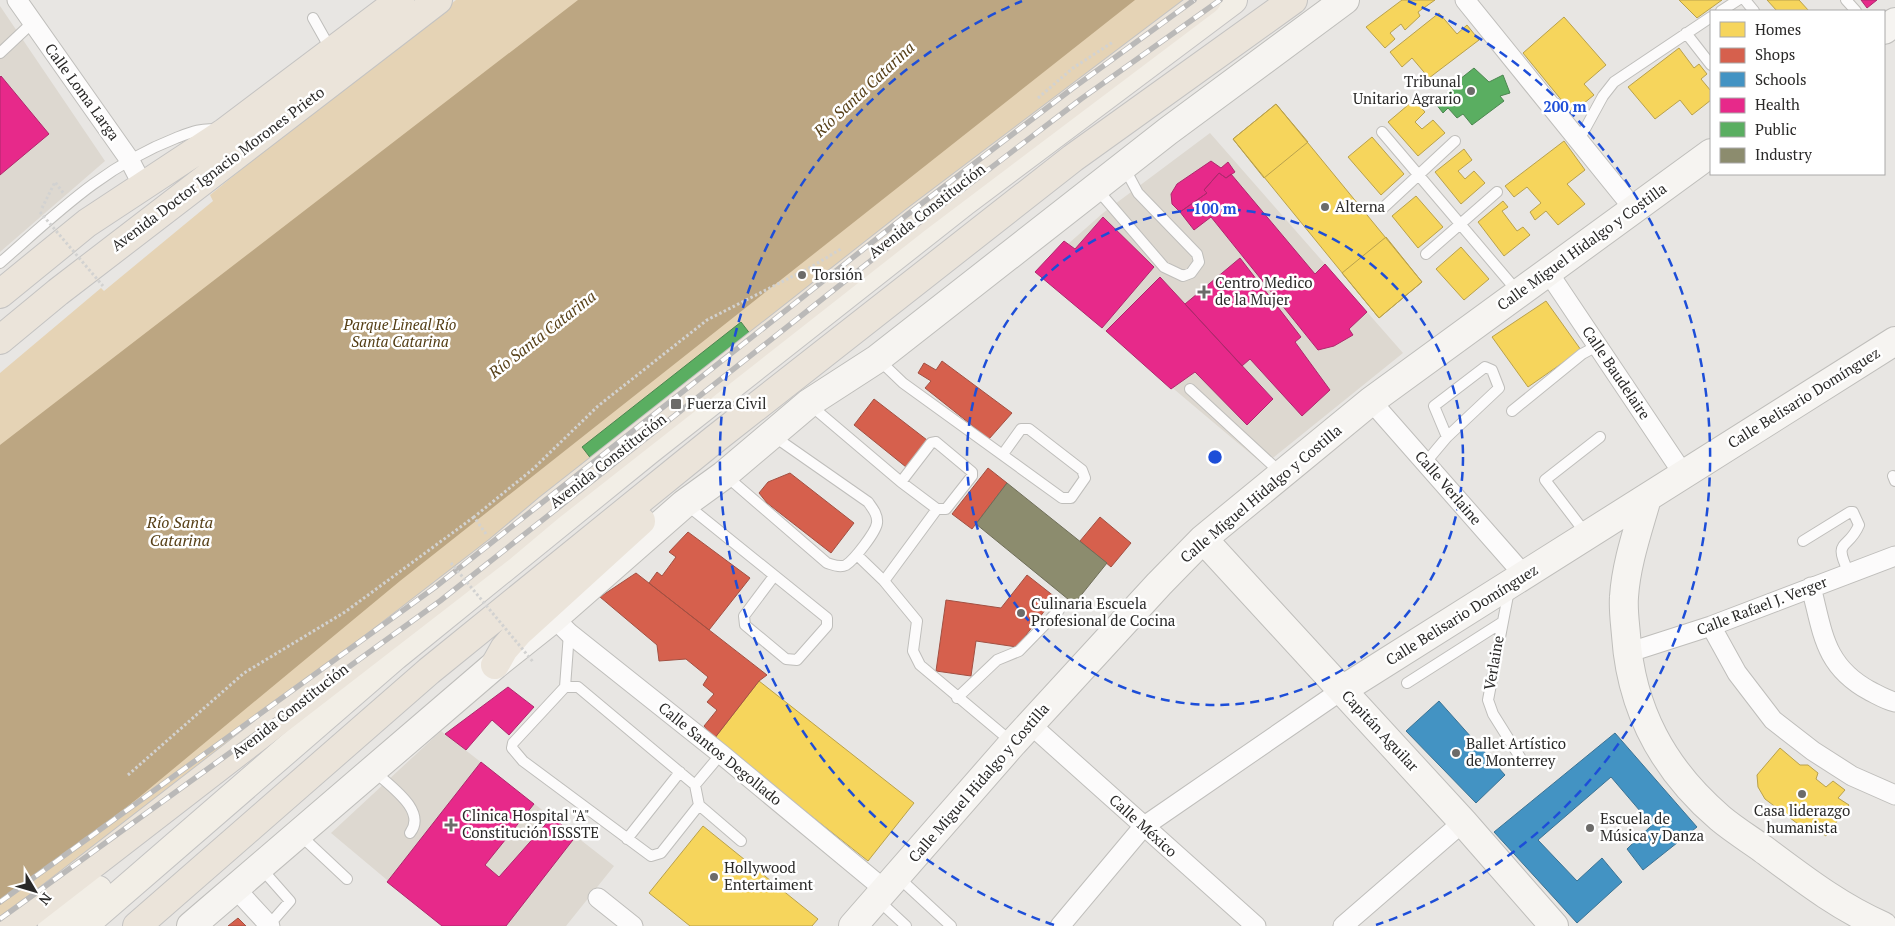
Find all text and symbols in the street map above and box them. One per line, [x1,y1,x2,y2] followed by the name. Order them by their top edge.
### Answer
[1710,10,1885,175] legend
[1755,19,1801,39] text: Homes
[808,36,919,142] water label: Río Santa Catarina
[41,39,125,144] street label: Calle Loma Larga
[1755,44,1795,64] text: Shops
[1755,69,1806,89] text: Schools
[1353,71,1461,108] place label: Tribunal Unitario Agrario
[107,81,328,255] street label: Avenida Doctor Ignacio Morones Prieto
[1465,85,1477,97] marker: Tribunal Unitario Agrario
[1755,94,1800,114] text: Health
[1543,96,1587,116] text: 200 m
[1755,119,1797,139] text: Public
[1755,144,1812,164] text: Industry
[864,158,989,262] street label: Avenida Constitución
[1493,178,1670,314] street label: Calle Miguel Hidalgo y Costilla
[1335,196,1386,216] place label: Alterna
[1193,198,1237,218] text: 100 m
[1319,201,1331,213] marker: Alterna
[812,264,863,284] place label: Torsión
[796,269,808,281] marker: Torsión
[1215,272,1312,309] place label: Centro Medico de la Mujer
[483,285,600,383] water label: Río Santa Catarina
[1197,285,1211,299] marker: Centro Medico de la Mujer
[342,314,457,351] park label: Parque Lineal Río Santa Catarina
[1578,322,1655,423] street label: Calle Baudelaire
[1724,342,1883,452] street label: Calle Belisario Domínguez
[687,393,766,413] place label: Fuerza Civil
[669,397,683,411] marker: Fuerza Civil
[545,408,670,512] street label: Avenida Constitución
[1175,419,1346,567] street label: Calle Miguel Hidalgo y Costilla
[1411,446,1487,529] street label: Calle Verlaine
[1206,448,1224,466] centre of rings
[146,511,213,551] water label: Río Santa Catarina
[1382,559,1541,669] street label: Calle Belisario Domínguez
[1693,571,1830,639] street label: Calle Rafael J. Verger
[1031,593,1176,630] place label: Culinaria Escuela Profesional de Cocina
[1015,607,1027,619] marker: Culinaria Escuela Profesional de Cocina
[1478,634,1508,692] street label: Verlaine
[227,658,352,762] street label: Avenida Constitución
[1338,685,1424,775] street label: Capitán Aguilar
[655,697,787,809] street label: Calle Santos Degollado
[903,698,1053,866] street label: Calle Miguel Hidalgo y Costilla
[1466,733,1566,770] place label: Ballet Artístico de Monterrey
[1450,747,1462,759] marker: Ballet Artístico de Monterrey
[1796,788,1808,800] marker: Casa liderazgo humanista
[1105,789,1182,861] street label: Calle México
[1754,800,1850,837] place label: Casa liderazgo humanista
[462,805,599,842] place label: Clinica Hospital "A" Constitución ISSSTE
[1600,808,1704,845] place label: Escuela de Música y Danza
[444,818,458,832] marker: Clinica Hospital "A" Constitución ISSSTE
[1584,822,1596,834] marker: Escuela de Música y Danza
[724,857,814,894] place label: Hollywood Entertaiment
[10,866,60,916] north arrow
[708,871,720,883] marker: Hollywood Entertaiment
[35,889,56,910] text: N

